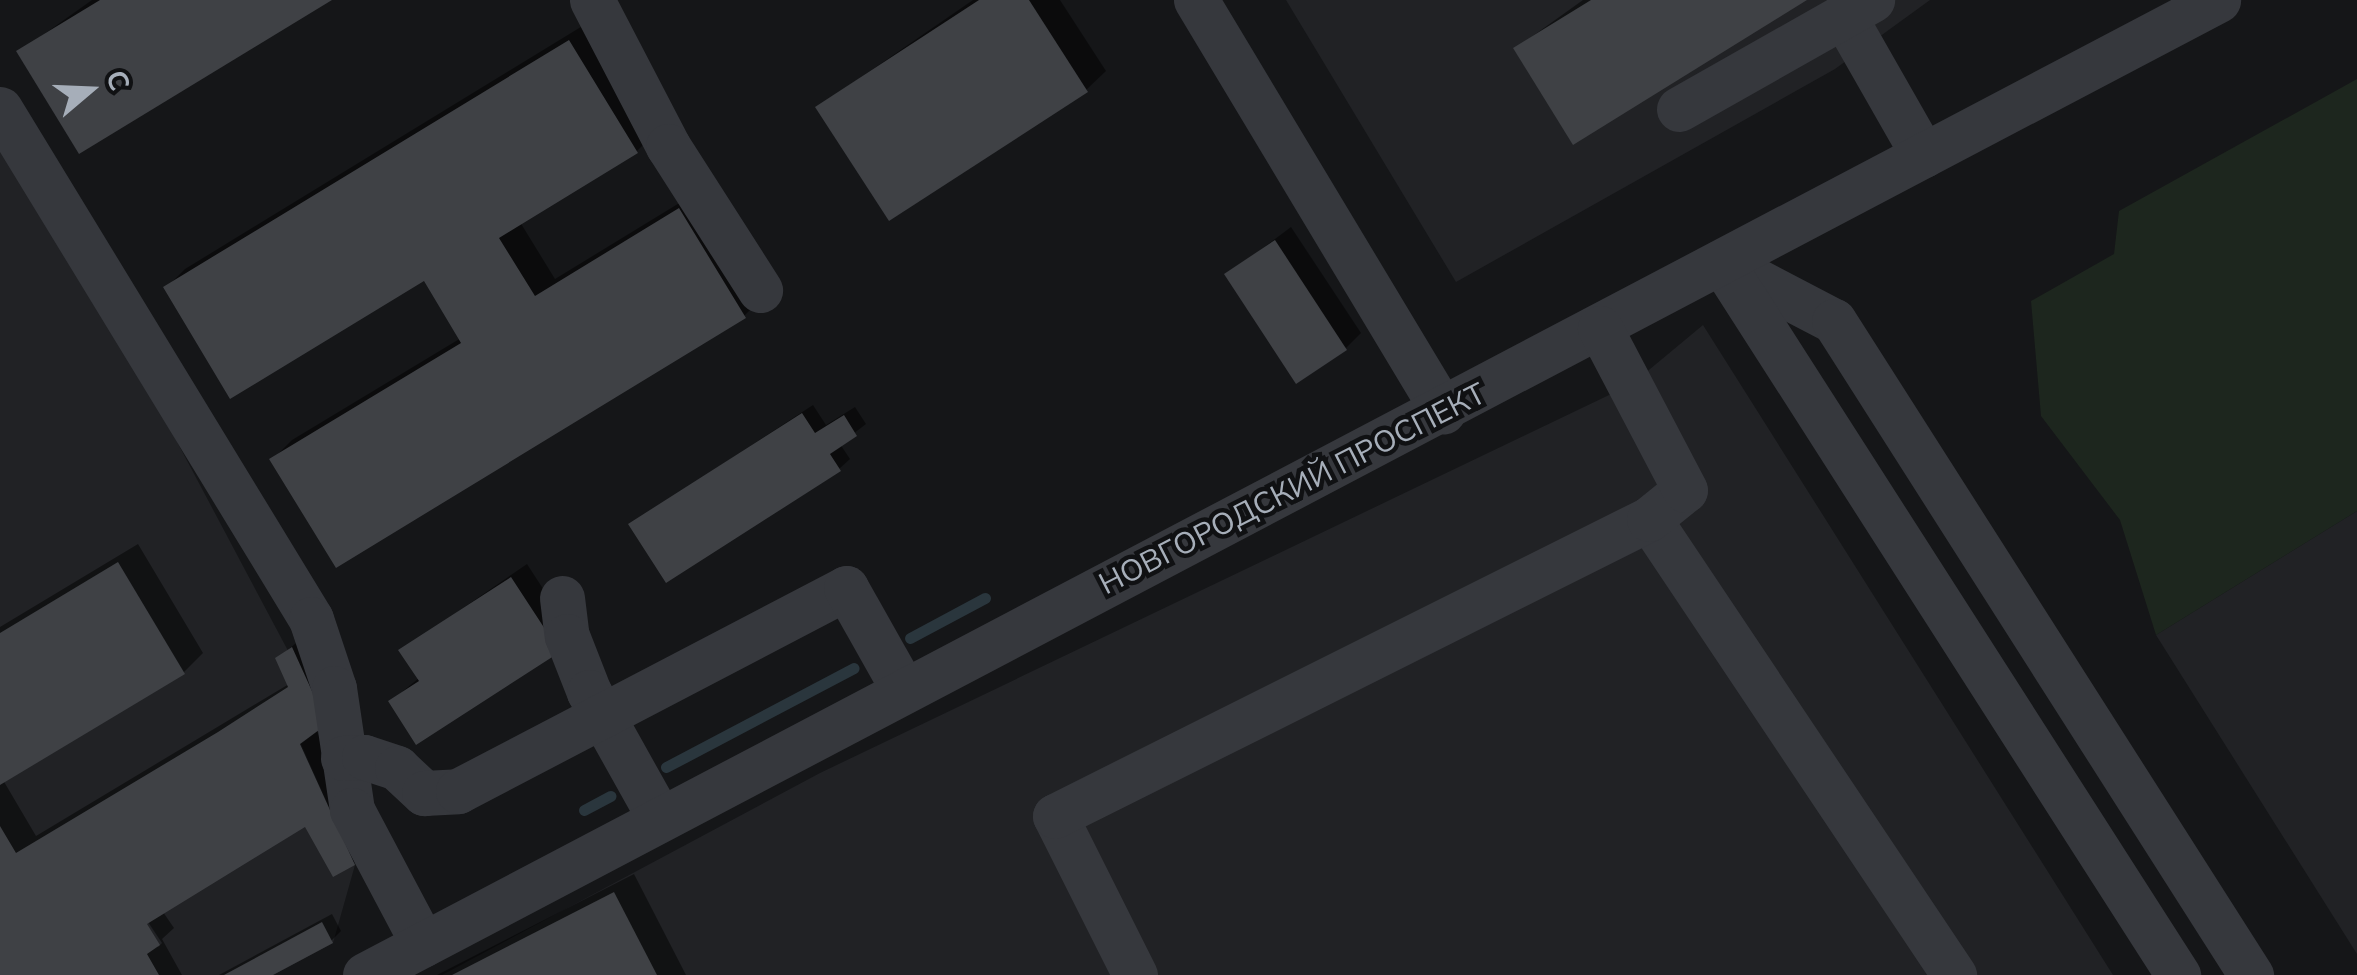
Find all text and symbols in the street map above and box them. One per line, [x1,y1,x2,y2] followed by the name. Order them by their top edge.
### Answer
[40,40,140,140] north arrow
[99,65,139,95] text: С
[1093,375,1491,601] street label: НОВГОРОДСКИЙ ПРОСПЕКТ

